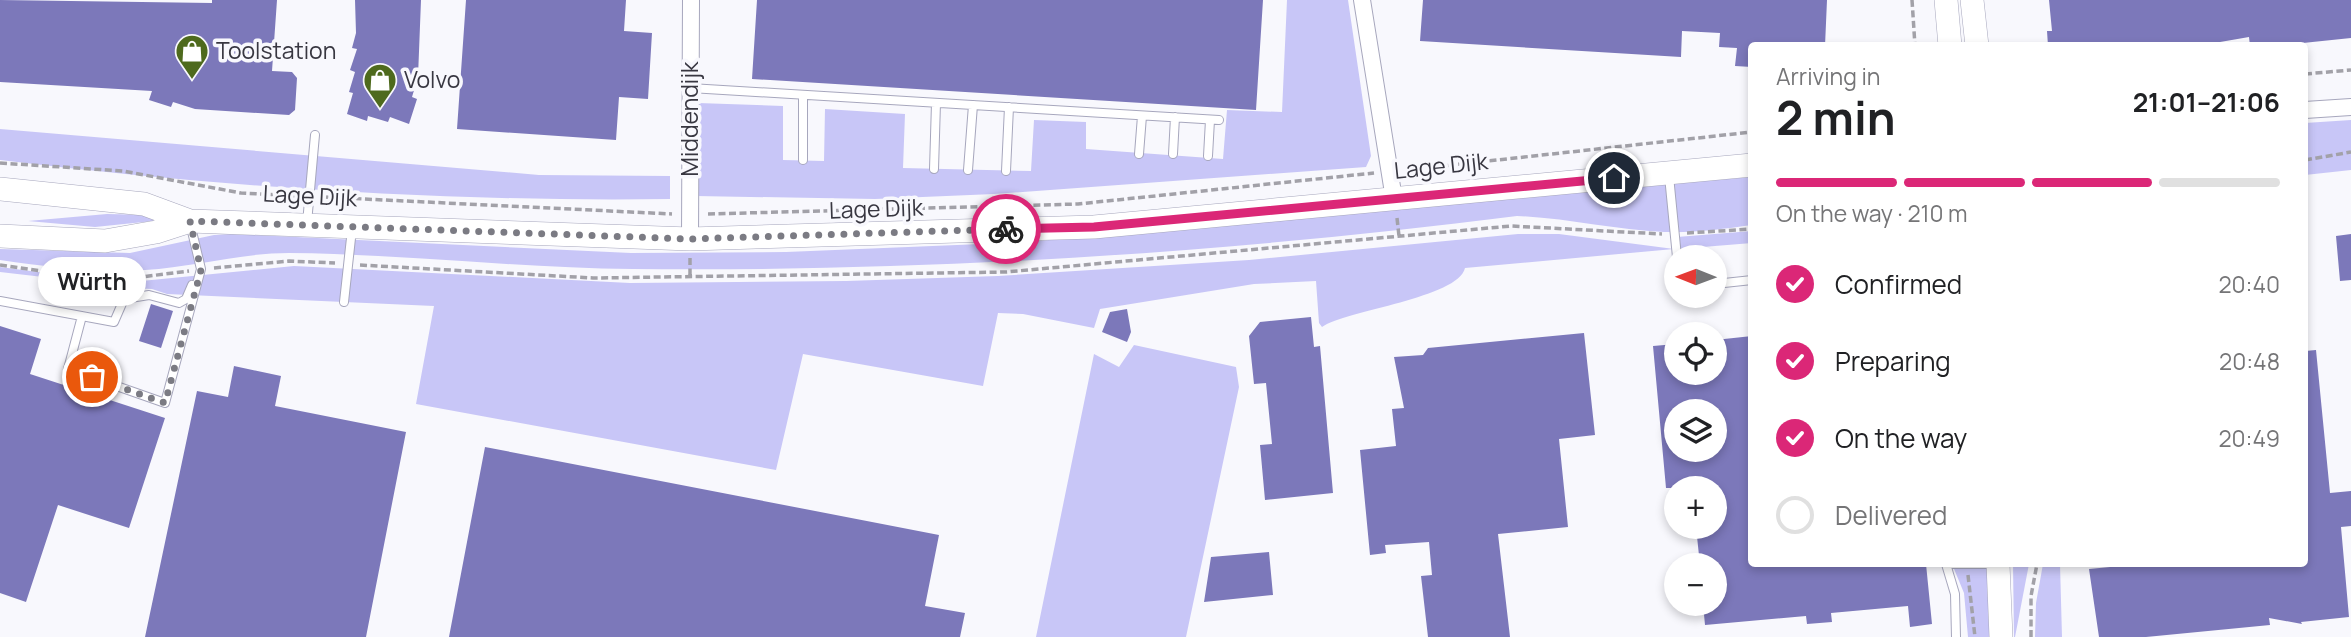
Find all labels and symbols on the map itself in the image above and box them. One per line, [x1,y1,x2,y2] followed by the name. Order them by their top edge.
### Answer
[173,32,211,81] shop icon: Toolstation
[216,34,336,66] place label: Toolstation
[361,61,399,110] shop icon: Volvo
[673,61,705,176] street label: Middendijk
[404,63,460,95] place label: Volvo
[1392,144,1490,186] street label: Lage Dijk
[1584,148,1644,208] pin
[262,177,358,213] street label: Lage Dijk
[828,190,924,226] street label: Lage Dijk
[971,194,1041,264] courier
[1664,245,1727,308] north arrow
[38,258,146,307] callout: Würth
[62,347,122,407] pin

